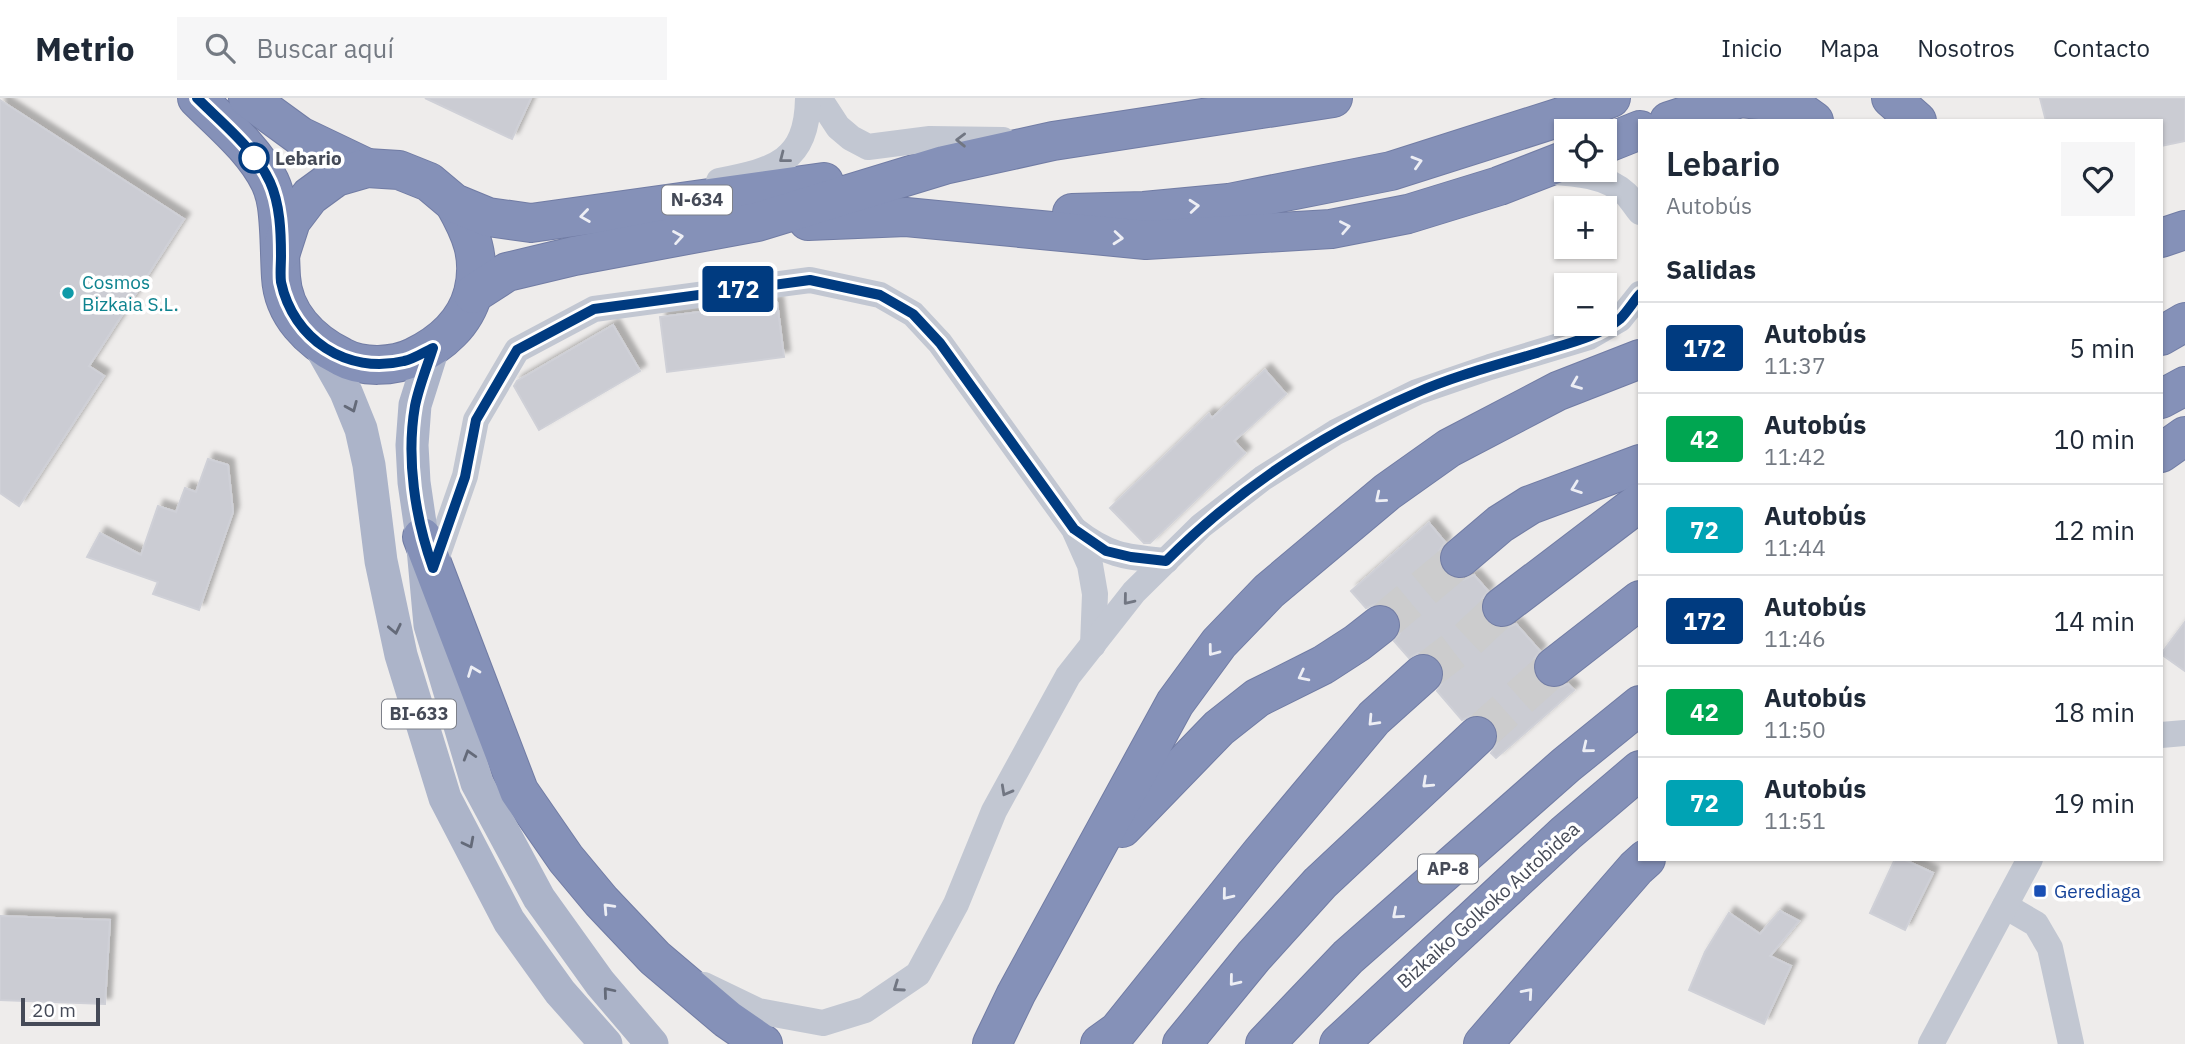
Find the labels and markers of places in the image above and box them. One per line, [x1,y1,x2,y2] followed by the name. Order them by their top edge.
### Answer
[239,143,269,173] marker: Lebario
[275,146,342,170] place label: Lebario
[82,270,179,316] place label: Cosmos Bizkaia S.L.
[60,285,76,301] marker: Cosmos Bizkaia S.L.
[2054,879,2141,903] place label: Gerediaga
[2032,883,2048,899] marker: Gerediaga

